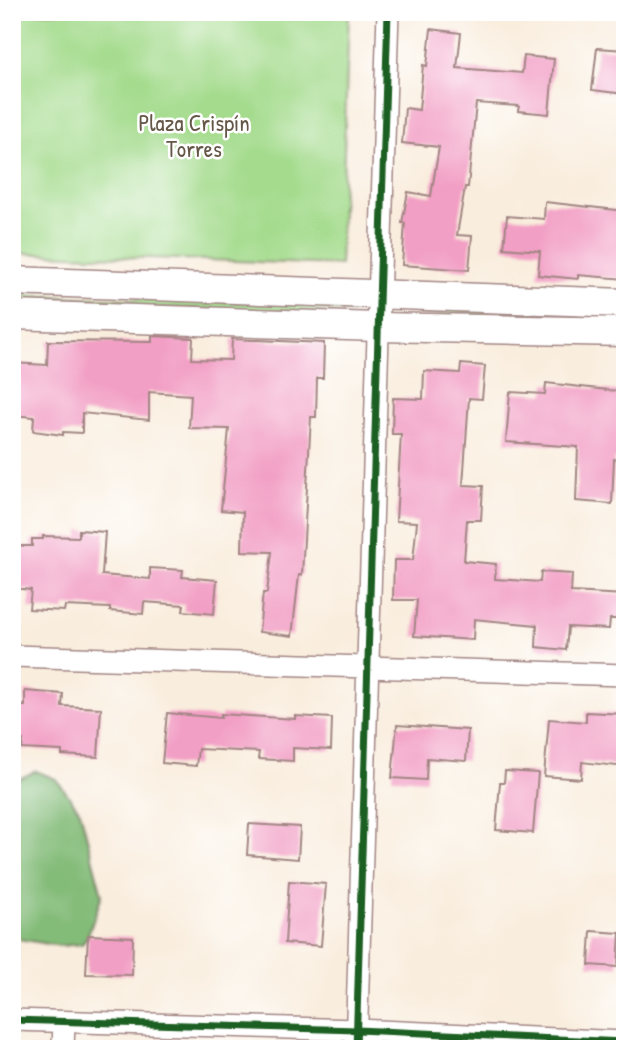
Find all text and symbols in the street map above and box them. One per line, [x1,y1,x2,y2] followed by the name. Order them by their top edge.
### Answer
[138,107,250,164] park label: Plaza Crispín Torres

